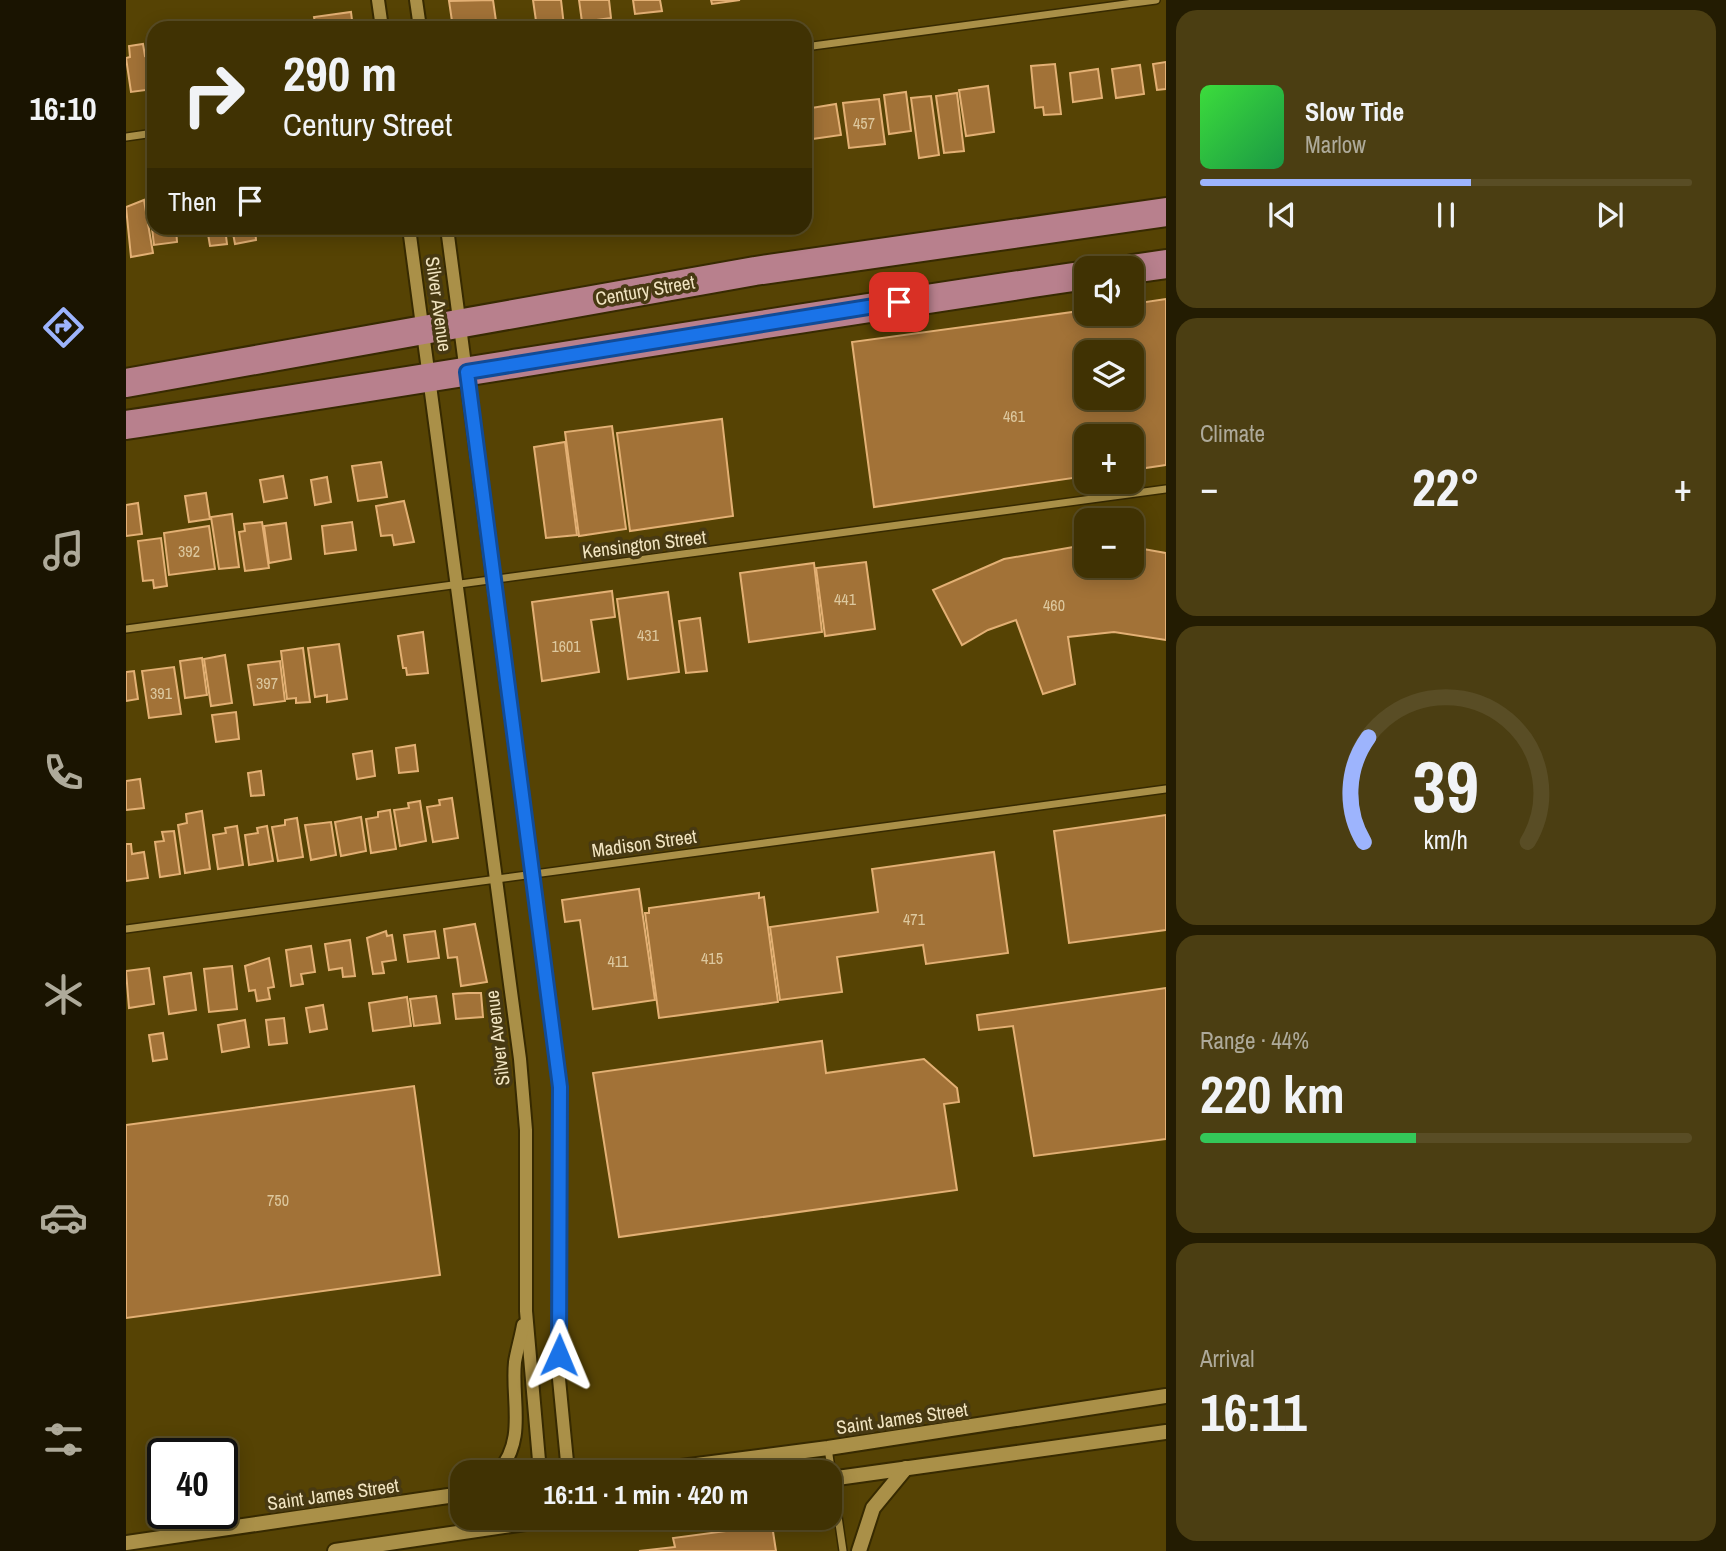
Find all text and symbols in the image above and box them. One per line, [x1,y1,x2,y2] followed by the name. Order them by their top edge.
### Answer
[283,40,397,106] text: 290 m
[168,49,259,140] icon: right
[29,87,97,130] text: 16:10
[1305,94,1404,129] text: Slow Tide
[283,103,452,146] text: Century Street
[853,112,875,134] house number: 457
[1305,129,1366,160] text: Marlow
[231,182,269,220] icon: arrive
[168,184,217,219] text: Then
[1263,196,1301,234] icon: previous
[1427,196,1465,234] icon: pause
[1591,196,1629,234] icon: next
[419,255,459,353] street label: Silver Avenue
[1074,256,1144,578] map controls
[1074,256,1144,326] button: sound
[593,268,697,312] street label: Century Street
[869,272,929,332] pin
[880,283,918,321] icon: arrive
[39,303,88,352] icon: directions
[1074,340,1144,410] button: layers
[1003,405,1026,427] house number: 461
[1200,418,1265,449] text: Climate
[1074,424,1144,494] button: +
[1412,452,1480,522] text: 22°
[1200,462,1218,513] text: −
[1674,462,1692,513] text: +
[1074,508,1144,578] button: −
[581,523,708,565] street label: Kensington Street
[39,526,88,575] icon: music
[178,540,200,562] house number: 392
[834,588,857,610] house number: 441
[1043,594,1065,616] house number: 460
[637,624,660,646] house number: 431
[551,635,581,657] house number: 1601
[256,672,278,694] house number: 397
[150,682,173,704] house number: 391
[1413,737,1479,835] text: 39
[39,748,88,797] icon: phone
[1424,822,1468,856] text: km/h
[590,823,699,863] street label: Madison Street
[903,908,926,930] house number: 471
[701,947,723,969] house number: 415
[608,950,629,972] house number: 411
[39,970,88,1019] icon: climate
[478,989,516,1087] street label: Silver Avenue
[1200,1025,1309,1056] text: Range · 44%
[1200,1059,1345,1129] text: 220 km
[267,1189,289,1211] house number: 750
[39,1193,88,1242] icon: car
[522,1318,596,1392] position arrow
[1200,1343,1255,1374] text: Arrival
[1200,1377,1307,1447] text: 16:11
[835,1396,970,1440] street label: Saint James Street
[39,1415,88,1464] icon: filters
[147,1438,238,1529] speed limit sign: 40
[266,1472,401,1516] street label: Saint James Street
[543,1477,749,1512] text: 16:11 · 1 min · 420 m

